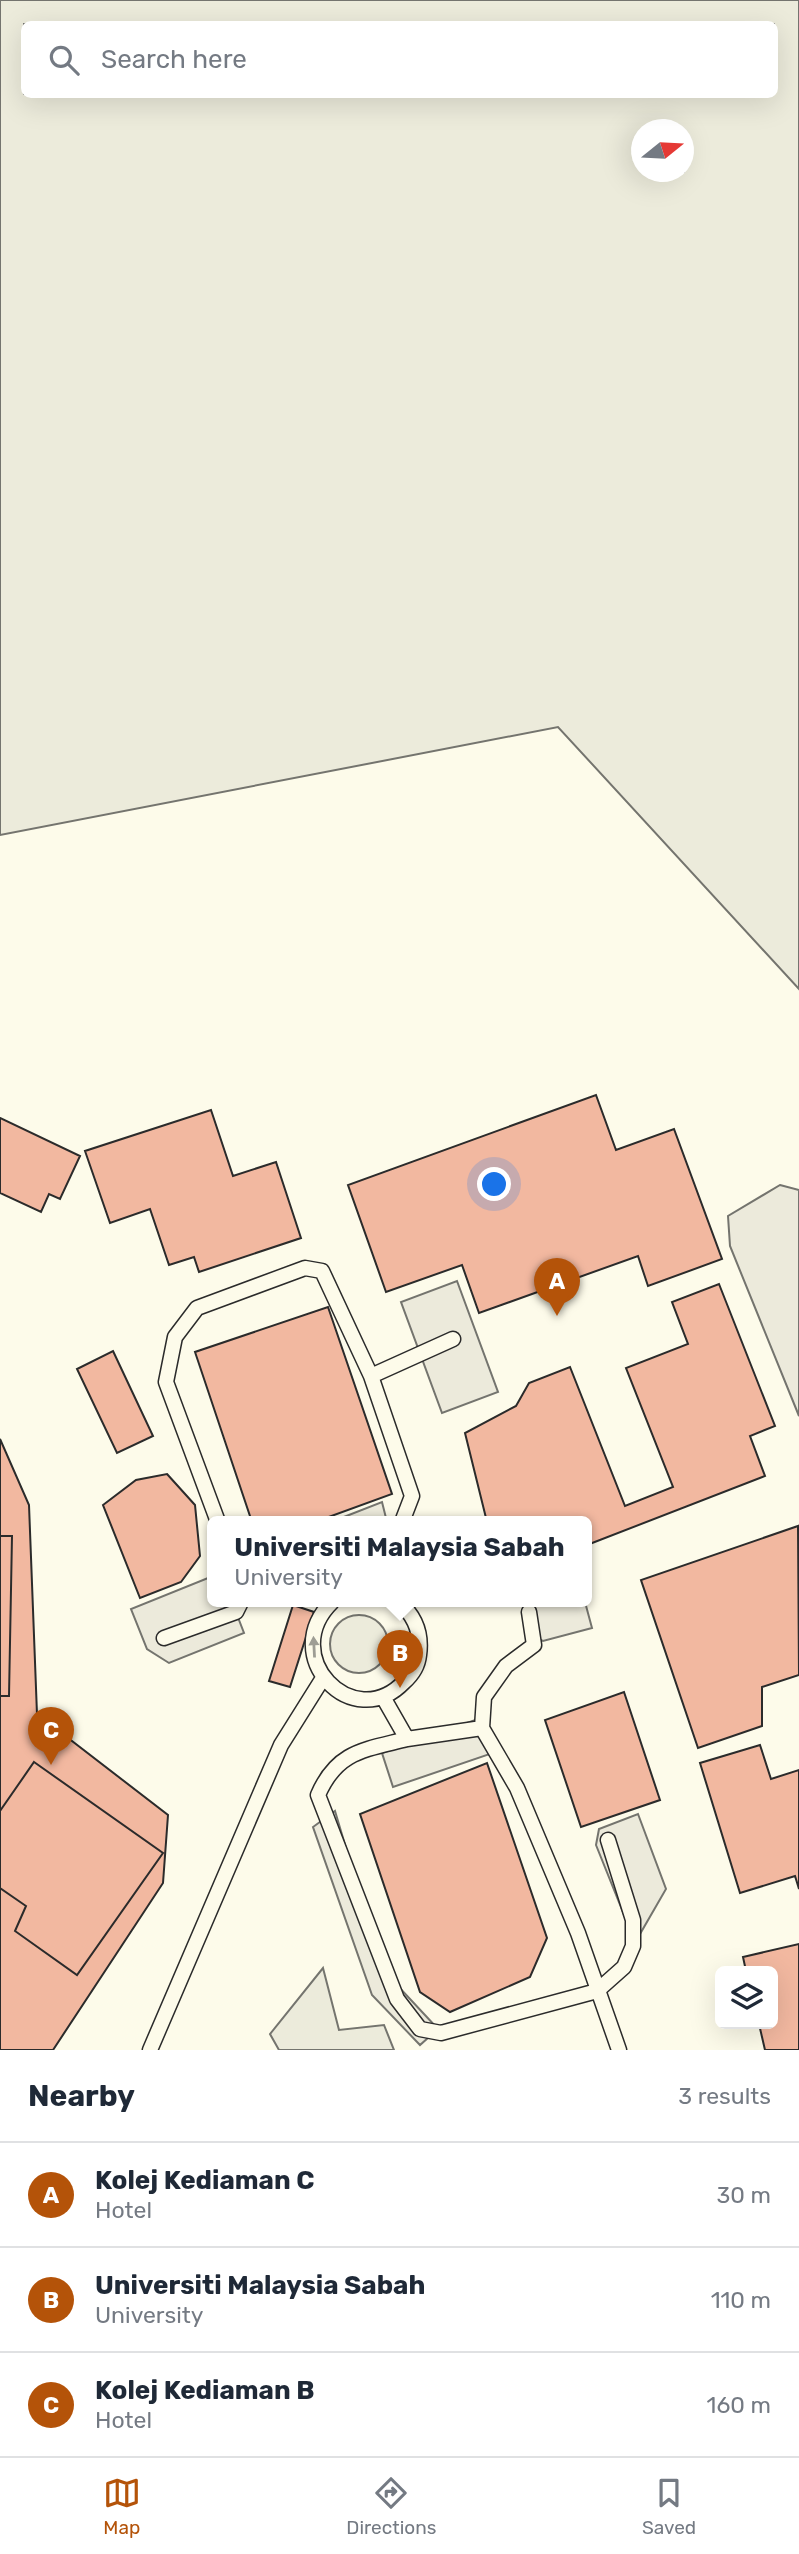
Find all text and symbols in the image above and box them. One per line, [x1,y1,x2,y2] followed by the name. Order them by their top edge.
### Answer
[21,21,778,98] search box
[45,41,83,79] icon: search
[101,44,247,75] text: Search here
[631,119,694,182] north arrow
[477,1167,511,1201] your location
[534,1258,580,1316] pin: A
[207,1516,592,1607] popup
[234,1532,565,1563] text: Universiti Malaysia Sabah
[234,1563,343,1591] text: University
[377,1630,423,1688] pin: B
[308,1636,319,1658] one-way arrow
[28,1707,74,1765] pin: C
[715,1966,778,2029] map controls
[715,1966,778,2029] button: layers
[28,2078,135,2114] text: Nearby
[678,2082,771,2110] text: 3 results
[95,2165,314,2196] text: Kolej Kediaman C
[43,2181,59,2209] text: A
[716,2181,771,2209] text: 30 m
[95,2196,152,2224] text: Hotel
[95,2270,425,2301] text: Universiti Malaysia Sabah
[43,2286,59,2314] text: B
[711,2286,771,2314] text: 110 m
[95,2301,204,2329] text: University
[95,2375,315,2406] text: Kolej Kediaman B
[43,2391,59,2419] text: C
[707,2391,771,2419] text: 160 m
[95,2406,152,2434] text: Hotel
[103,2474,141,2539] tab: Map
[346,2474,436,2539] tab: Directions
[642,2474,696,2539] tab: Saved

